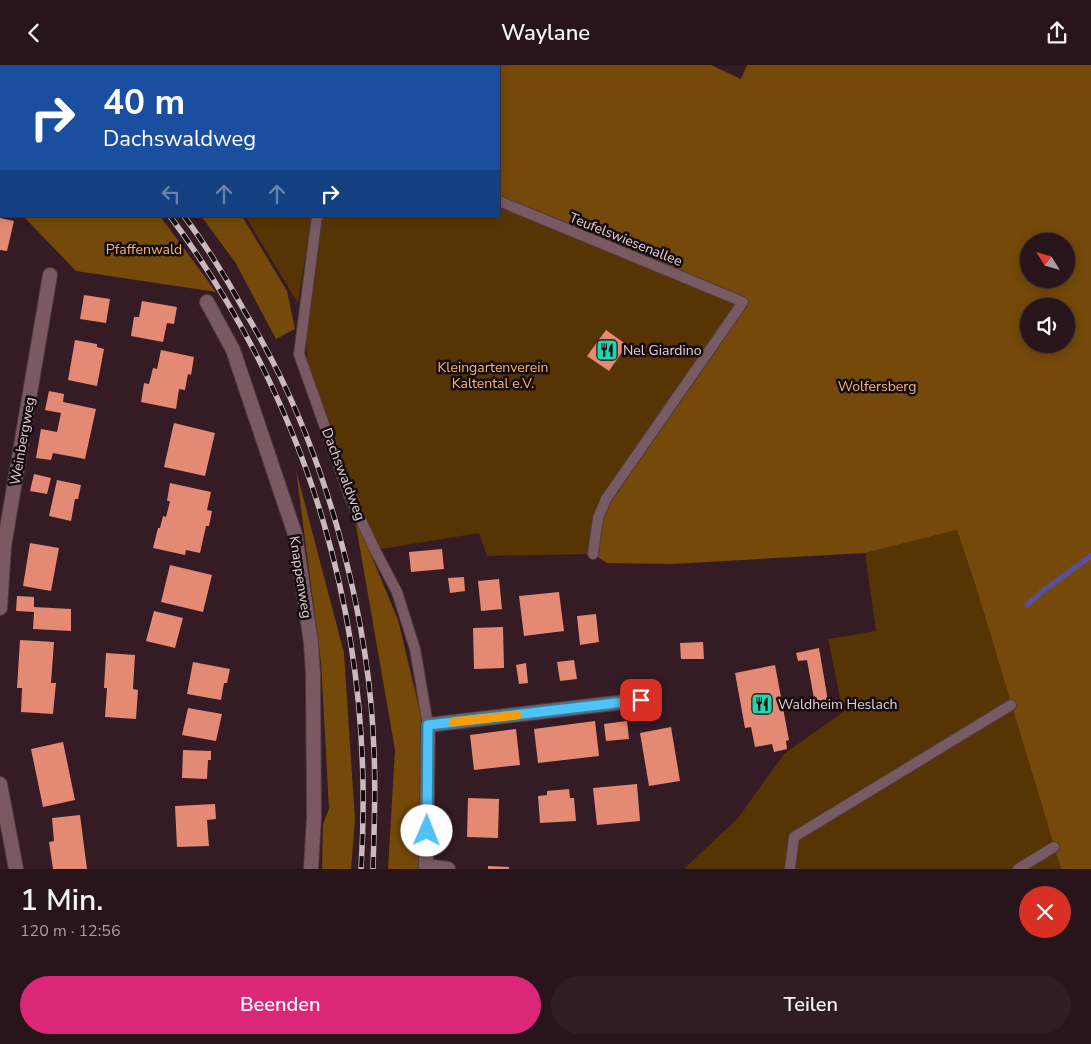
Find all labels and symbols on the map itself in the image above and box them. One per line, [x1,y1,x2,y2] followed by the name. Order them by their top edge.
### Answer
[566,208,685,271] street label: Teufelswiesenallee
[1020,233,1075,287] north arrow
[106,240,182,259] park label: Pfaffenwald
[595,338,619,362] restaurant icon: Nel Giardino
[623,341,702,360] place label: Nel Giardino
[438,358,548,393] park label: Kleingartenverein Kaltental e.V.
[838,377,916,396] park label: Wolfersberg
[5,395,40,487] street label: Weinbergweg
[317,425,370,523] street label: Dachswaldweg
[285,535,316,620] street label: Knappenweg
[620,679,662,721] pin
[750,692,774,716] restaurant icon: Waldheim Heslach
[778,695,897,714] place label: Waldheim Heslach
[400,804,452,856] position arrow

